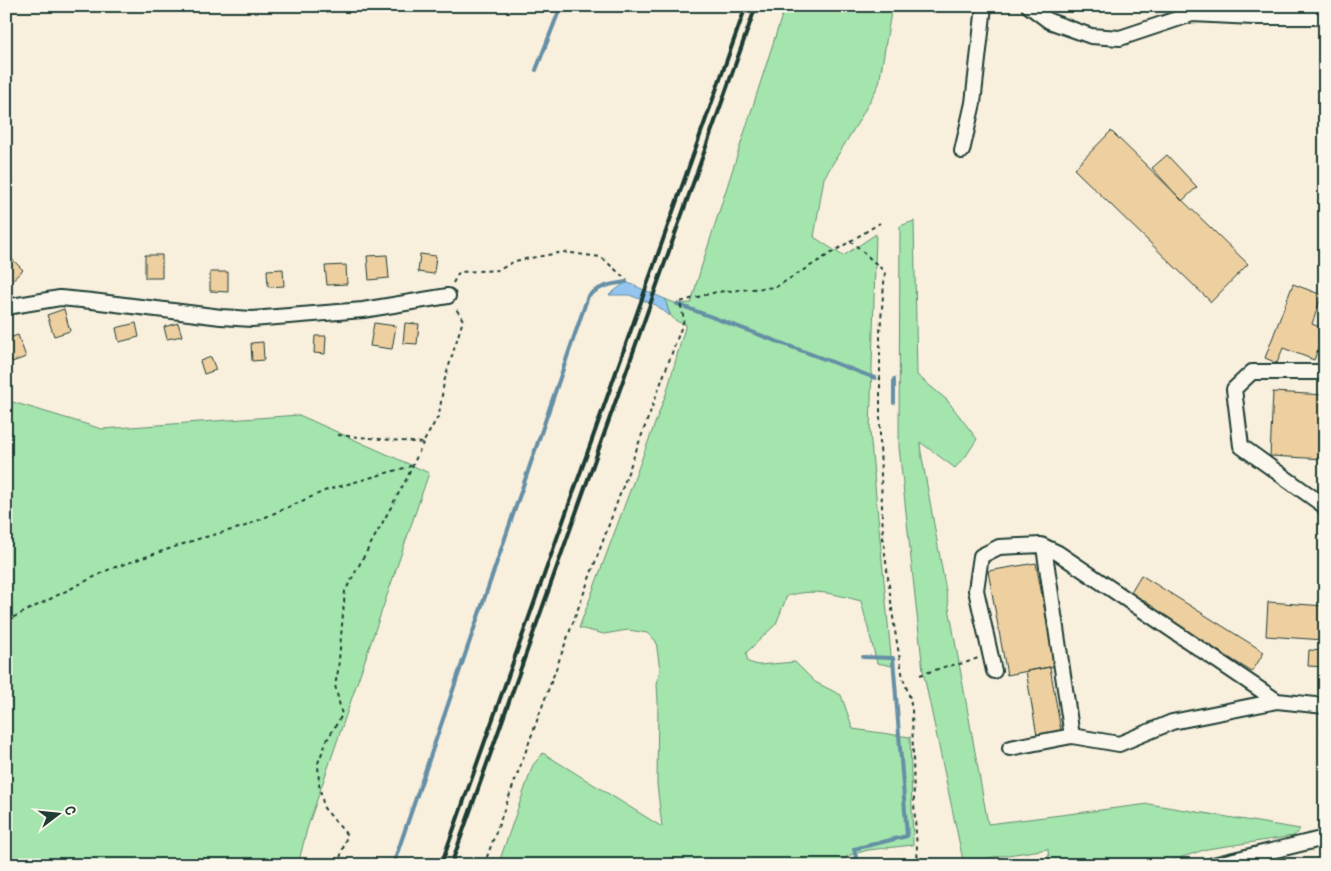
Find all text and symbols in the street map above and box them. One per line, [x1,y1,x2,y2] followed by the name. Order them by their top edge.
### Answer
[32,788,82,838] north arrow
[61,804,79,817] text: С

